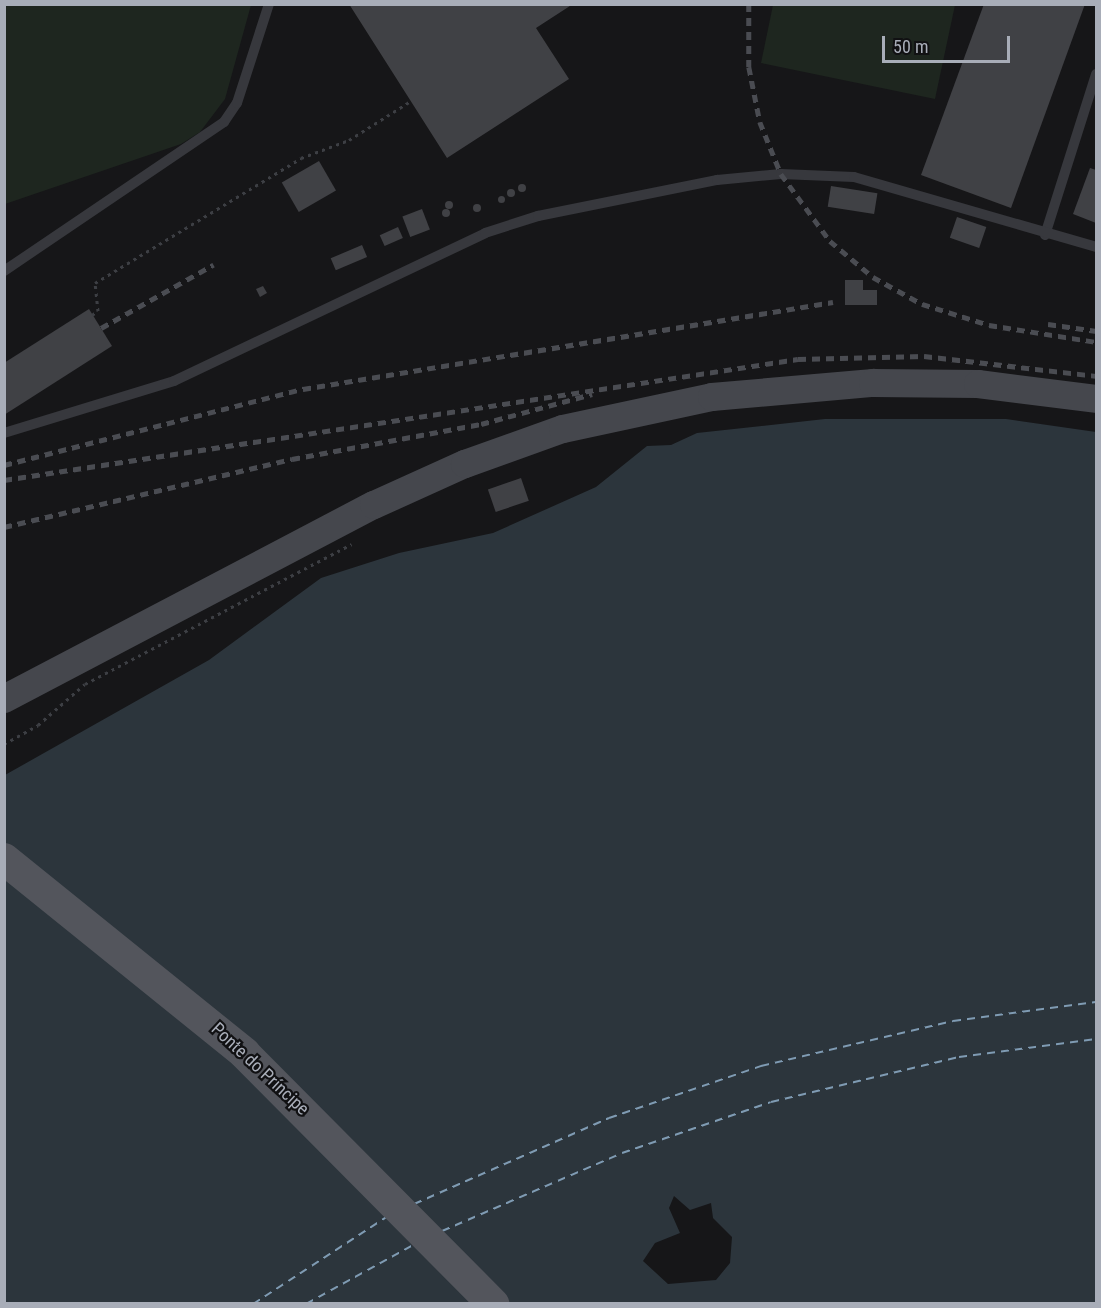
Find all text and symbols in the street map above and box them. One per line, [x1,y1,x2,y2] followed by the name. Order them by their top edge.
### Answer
[885,24,1012,62] scale bar
[893,36,928,57] text: 50 m
[207,1018,313,1120] street label: Ponte do Príncipe

